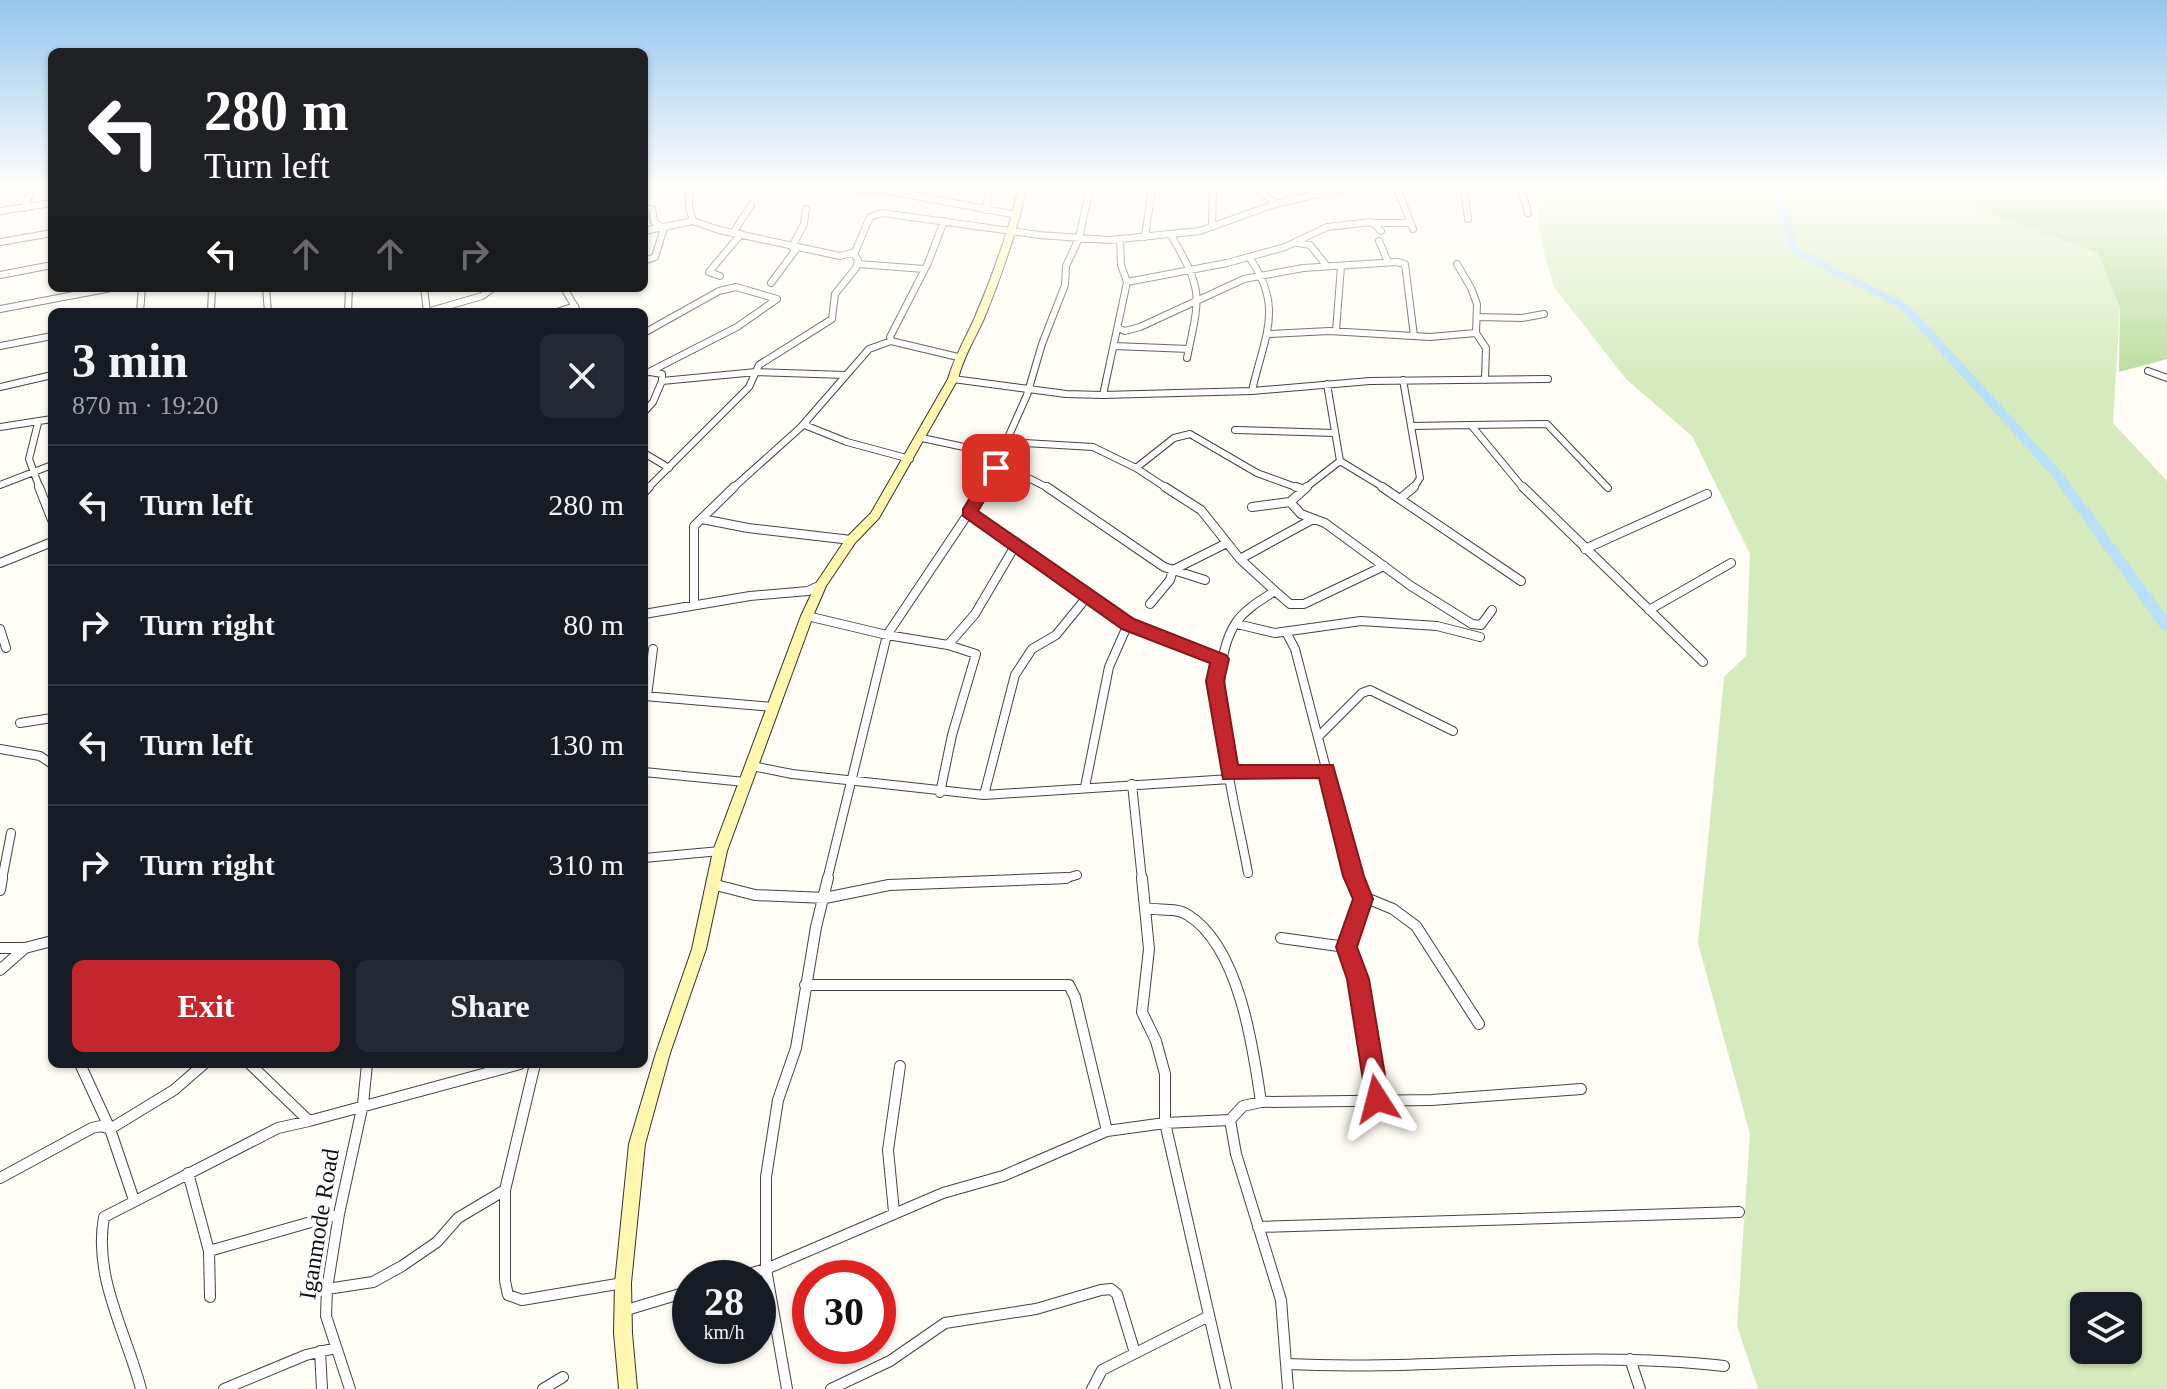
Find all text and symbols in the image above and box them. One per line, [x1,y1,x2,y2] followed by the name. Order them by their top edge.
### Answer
[72,80,176,184] icon: left
[204,80,349,142] text: 280 m
[204,146,330,186] text: Turn left
[200,232,244,276] icon: left
[284,232,328,276] icon: ahead
[368,232,412,276] icon: ahead
[452,232,496,276] icon: right
[72,334,188,387] text: 3 min
[540,334,624,418] button: close
[72,391,219,420] text: 870 m · 19:20
[962,434,1030,502] pin
[974,446,1018,490] icon: arrive
[72,483,116,527] icon: left
[140,488,253,521] text: Turn left
[548,488,624,521] text: 280 m
[72,603,116,647] icon: right
[140,608,275,641] text: Turn right
[563,608,624,641] text: 80 m
[72,723,116,767] icon: left
[140,728,253,761] text: Turn left
[548,728,624,761] text: 130 m
[72,843,116,887] icon: right
[140,848,275,881] text: Turn right
[548,848,624,881] text: 310 m
[72,960,340,1052] button: Exit
[356,960,624,1052] button: Share
[1335,1057,1419,1141] position arrow
[294,1147,344,1301] street label: Iganmode Road
[792,1260,896,1364] speed limit sign: 30
[704,1279,744,1324] text: 28
[2070,1292,2142,1364] map controls
[2070,1292,2142,1364] button: layers
[703,1321,745,1343] text: km/h

